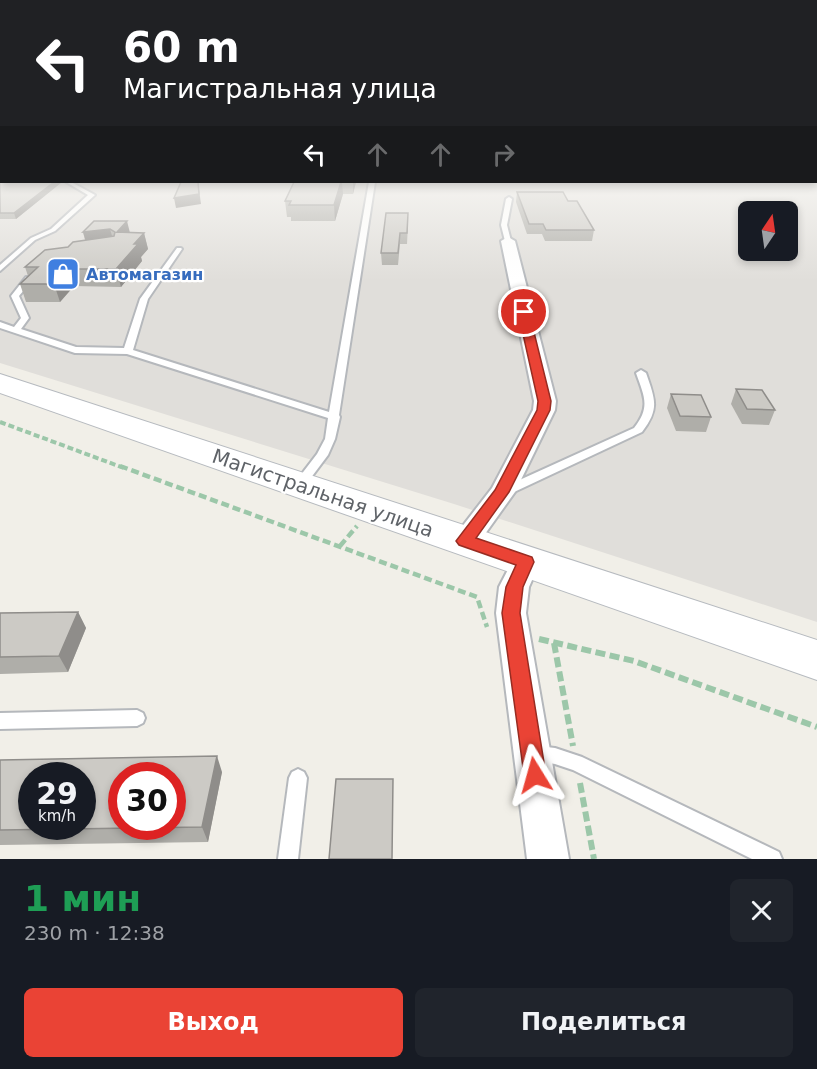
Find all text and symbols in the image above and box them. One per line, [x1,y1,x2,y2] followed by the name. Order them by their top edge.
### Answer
[123,23,240,72] text: 60 m
[24,24,102,102] icon: left
[123,73,437,104] text: Магистральная улица
[298,138,331,171] icon: left
[361,138,394,171] icon: ahead
[424,138,457,171] icon: ahead
[487,138,520,171] icon: right
[738,201,798,261] north arrow
[738,201,798,261] map controls
[45,256,81,292] shop icon: Автомагазин
[86,265,203,284] place label: Автомагазин
[498,286,549,337] pin
[507,295,540,328] icon: arrive
[209,444,437,542] street label: Магистральная улица
[503,743,567,807] position arrow
[108,762,186,840] speed limit sign: 30
[36,776,78,811] text: 29
[38,807,76,825] text: km/h
[24,878,141,919] text: 1 мин
[730,879,793,942] button: close
[24,921,165,945] text: 230 m · 12:38
[24,988,403,1057] button: Выход
[415,988,793,1057] button: Поделиться

